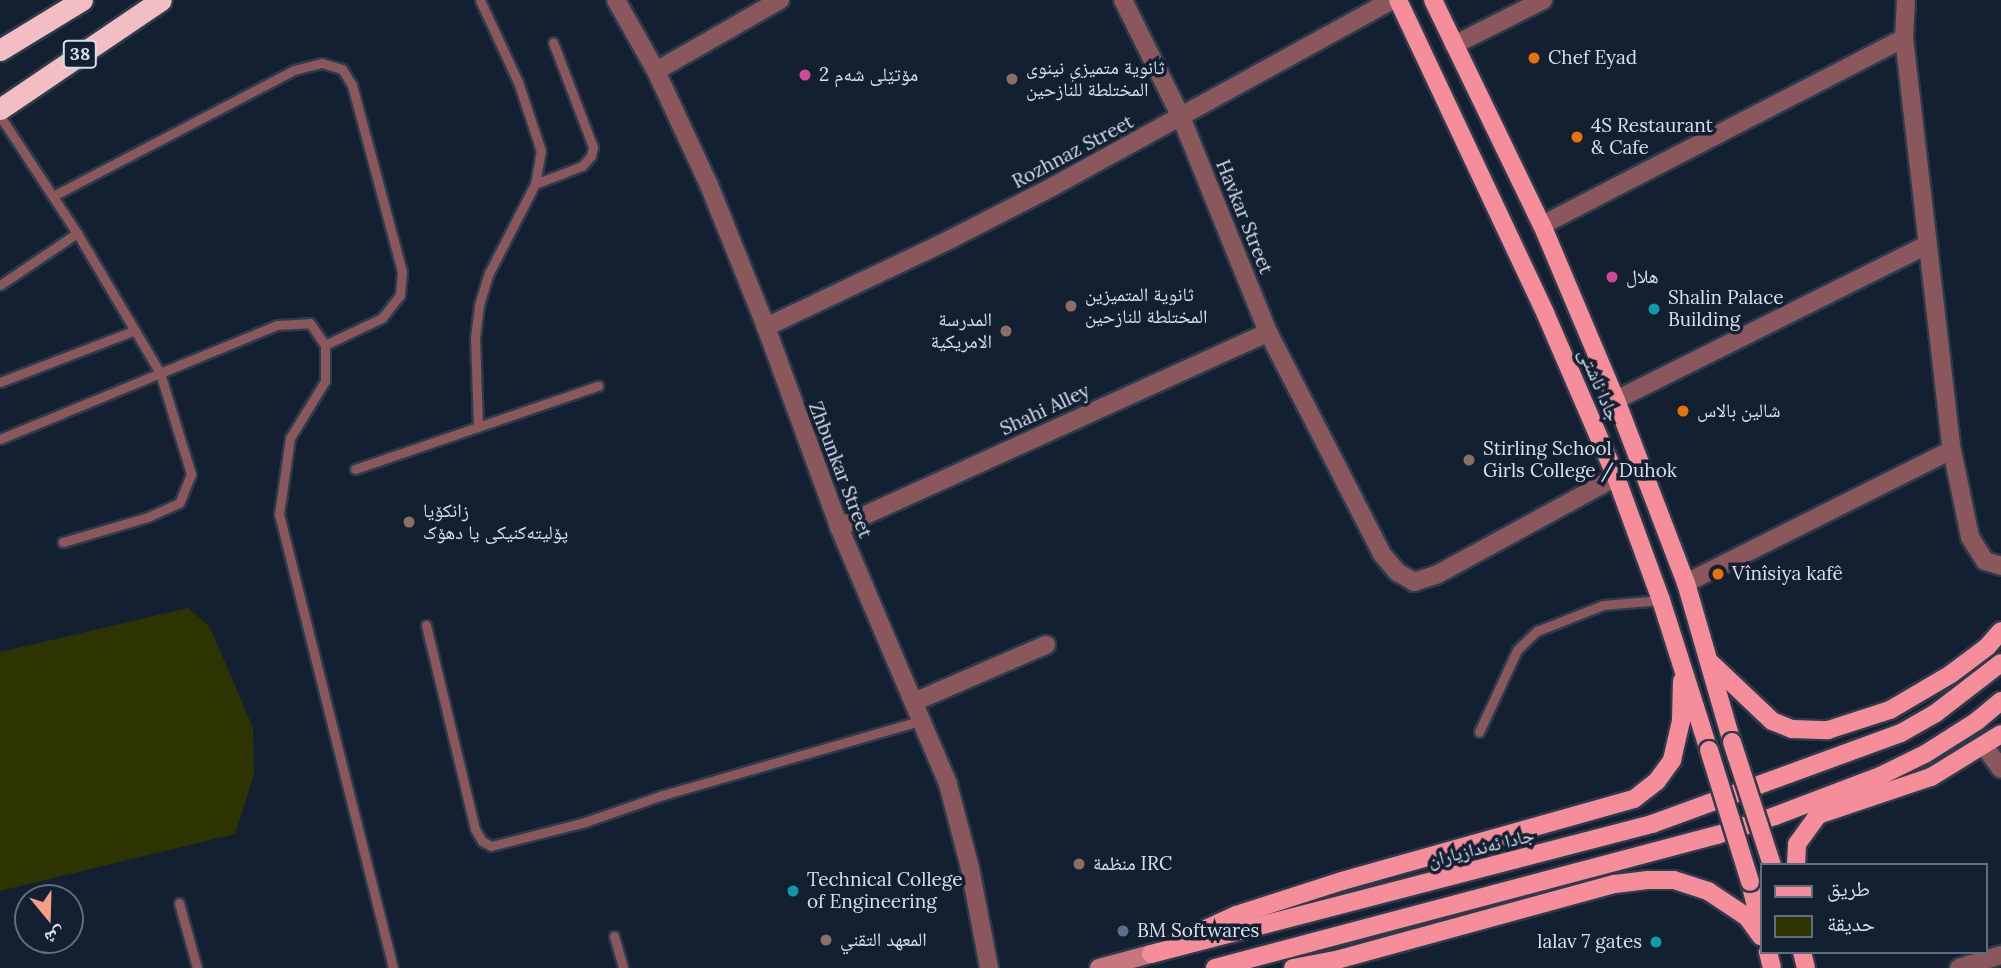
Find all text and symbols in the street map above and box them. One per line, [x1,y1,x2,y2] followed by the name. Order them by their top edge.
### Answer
[62,40,98,68] road number: 38
[1548,47,1637,69] place label: Chef Eyad
[1526,50,1542,66] marker: Chef Eyad
[1026,57,1164,101] place label: ثانوية متميزي نينوى المختلطة للنازحين
[819,64,918,86] place label: مۆتێلی شەم 2
[797,67,813,83] marker: مۆتێلی شەم 2
[1004,71,1020,87] marker: ثانوية متميزي نينوى المختلطة للنازحين
[1009,111,1137,193] street label: Rozhnaz Street
[1591,115,1713,159] place label: 4S Restaurant & Cafe
[1569,129,1585,145] marker: 4S Restaurant & Cafe
[1211,157,1277,277] street label: Havkar Street
[1626,266,1659,288] place label: هلال
[1604,269,1620,285] marker: هلال
[1085,284,1207,328] place label: ثانوية المتميزين المختلطة للنازحين
[1668,287,1783,331] place label: Shalin Palace Building
[1063,298,1079,314] marker: ثانوية المتميزين المختلطة للنازحين
[1646,301,1662,317] marker: Shalin Palace Building
[931,309,992,353] place label: المدرسة الامريكية
[998,323,1014,339] marker: المدرسة الامريكية
[1574,345,1624,425] street label: جادا ئاشتی
[997,379,1093,441] street label: Shahi Alley
[804,399,876,541] street label: Zhbunkar Street
[1697,400,1780,422] place label: شالين بالاس
[1675,403,1691,419] marker: شالين بالاس
[1483,438,1677,482] place label: Stirling School Girls College / Duhok
[1461,452,1477,468] marker: Stirling School Girls College / Duhok
[423,500,568,544] place label: زانکۆیا پۆلیتەکنیکی یا دهۆک
[401,514,417,530] marker: زانکۆیا پۆلیتەکنیکی یا دهۆک
[1732,563,1843,585] place label: Vînîsiya kafê
[1710,566,1726,582] marker: Vînîsiya kafê
[1426,824,1536,872] street label: جادا ئەندازیاران
[1093,853,1172,875] place label: منظمة IRC
[1071,856,1087,872] marker: منظمة IRC
[1759,863,1987,954] legend
[807,869,963,913] place label: Technical College of Engineering
[1827,875,1870,902] text: طريق
[785,883,801,899] marker: Technical College of Engineering
[14,884,84,954] north arrow
[1827,910,1875,937] text: حديقة
[1137,920,1259,942] place label: BM Softwares
[42,922,69,952] text: ش
[1115,923,1131,939] marker: BM Softwares
[840,929,927,951] place label: المعهد التقني
[1537,931,1642,953] place label: lalav 7 gates
[818,932,834,948] marker: المعهد التقني
[1648,934,1664,950] marker: lalav 7 gates

